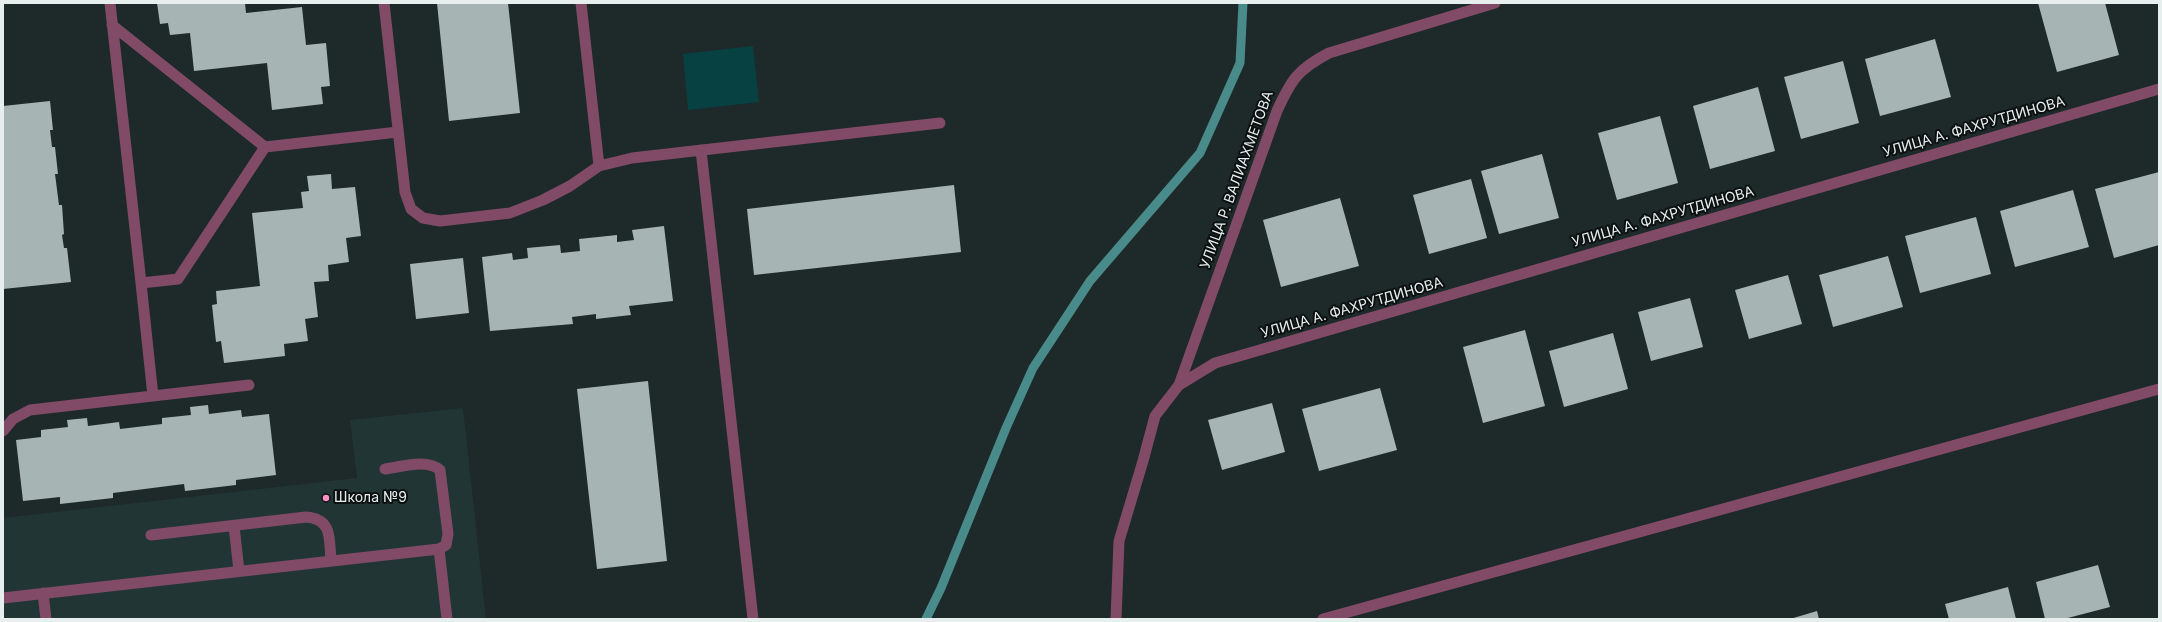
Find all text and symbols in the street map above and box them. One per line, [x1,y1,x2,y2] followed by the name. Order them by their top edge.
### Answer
[1197,89,1277,271] street label: УЛИЦА Р. ВАЛИАХМЕТОВА
[1881,93,2067,161] street label: УЛИЦА А. ФАХРУТДИНОВА
[1570,183,1756,251] street label: УЛИЦА А. ФАХРУТДИНОВА
[1259,274,1445,342] street label: УЛИЦА А. ФАХРУТДИНОВА
[334,490,407,506] place label: Школа №9
[321,493,331,503] marker: Школа №9

